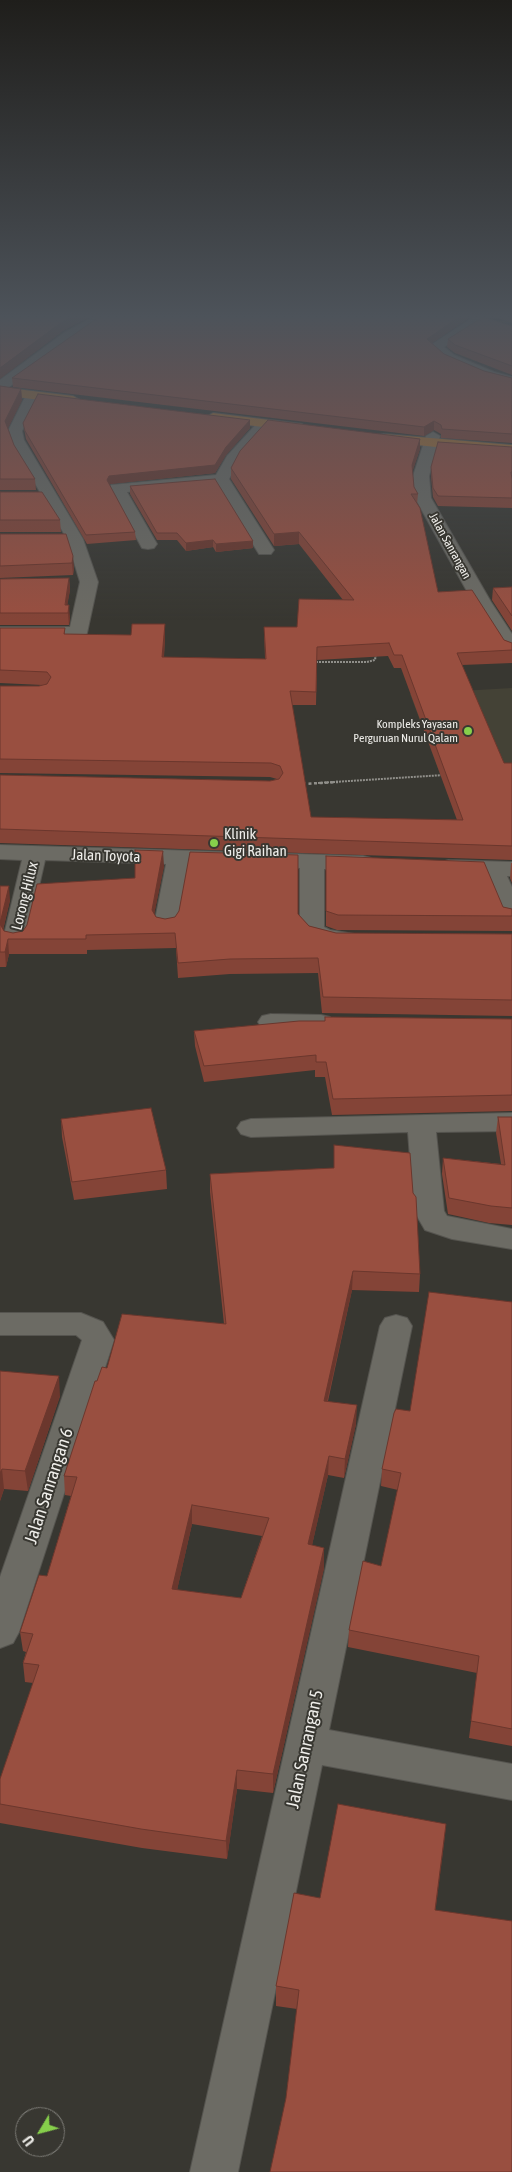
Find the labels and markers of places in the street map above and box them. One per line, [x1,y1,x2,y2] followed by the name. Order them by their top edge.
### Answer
[353,717,458,745] place label: Kompleks Yayasan Perguruan Nurul Qalam
[462,725,474,737] marker: Kompleks Yayasan Perguruan Nurul Qalam
[224,825,287,860] place label: Klinik Gigi Raihan
[208,837,220,849] marker: Klinik Gigi Raihan

